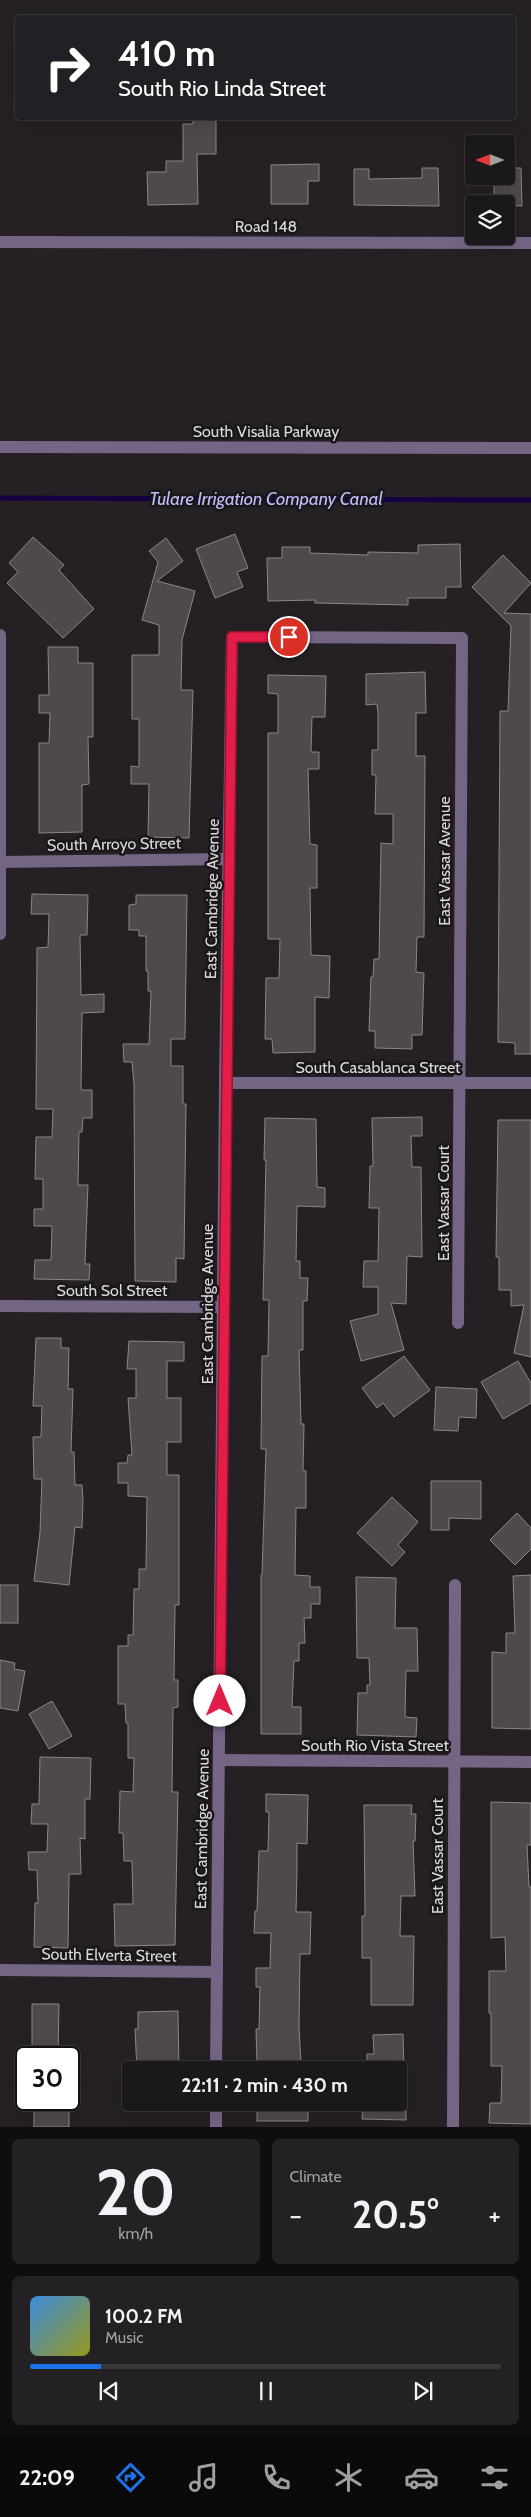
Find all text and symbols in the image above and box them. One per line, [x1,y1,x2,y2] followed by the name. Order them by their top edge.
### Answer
[118,32,215,75] text: 410 m
[35,35,100,100] icon: right
[118,75,326,102] text: South Rio Linda Street
[465,135,515,185] north arrow
[465,135,515,245] map controls
[465,195,515,245] button: layers
[235,217,297,236] street label: Road 148
[193,422,339,441] street label: South Visalia Parkway
[149,488,384,510] water label: Tulare Irrigation Company Canal
[268,616,310,658] pin
[275,623,303,651] icon: arrive
[435,796,454,926] street label: East Vassar Avenue
[201,819,223,979] street label: East Cambridge Avenue
[47,833,182,855] street label: South Arroyo Street
[296,1058,461,1077] street label: South Casablanca Street
[434,1144,453,1261] street label: East Vassar Court
[198,1224,217,1384] street label: East Cambridge Avenue
[57,1281,168,1300] street label: South Sol Street
[193,1674,245,1726] position arrow
[301,1736,449,1755] street label: South Rio Vista Street
[191,1749,213,1909] street label: East Cambridge Avenue
[428,1797,447,1914] street label: East Vassar Court
[41,1944,177,1966] street label: South Elverta Street
[15,2046,80,2111] speed limit sign: 30
[181,2074,348,2097] text: 22:11 · 2 min · 430 m
[96,2152,176,2231] text: 20
[290,2167,342,2186] text: Climate
[352,2191,438,2238] text: 20.5°
[290,2198,302,2232] text: −
[489,2198,501,2232] text: +
[118,2224,153,2243] text: km/h
[105,2305,183,2328] text: 100.2 FM
[105,2328,143,2347] text: Music
[95,2377,123,2405] icon: previous
[252,2377,280,2405] icon: pause
[409,2377,437,2405] icon: next
[113,2460,148,2495] icon: directions
[186,2460,221,2495] icon: music
[259,2460,294,2495] icon: phone
[331,2460,366,2495] icon: climate
[404,2460,439,2495] icon: car
[477,2460,512,2495] icon: filters
[19,2464,75,2491] text: 22:09

